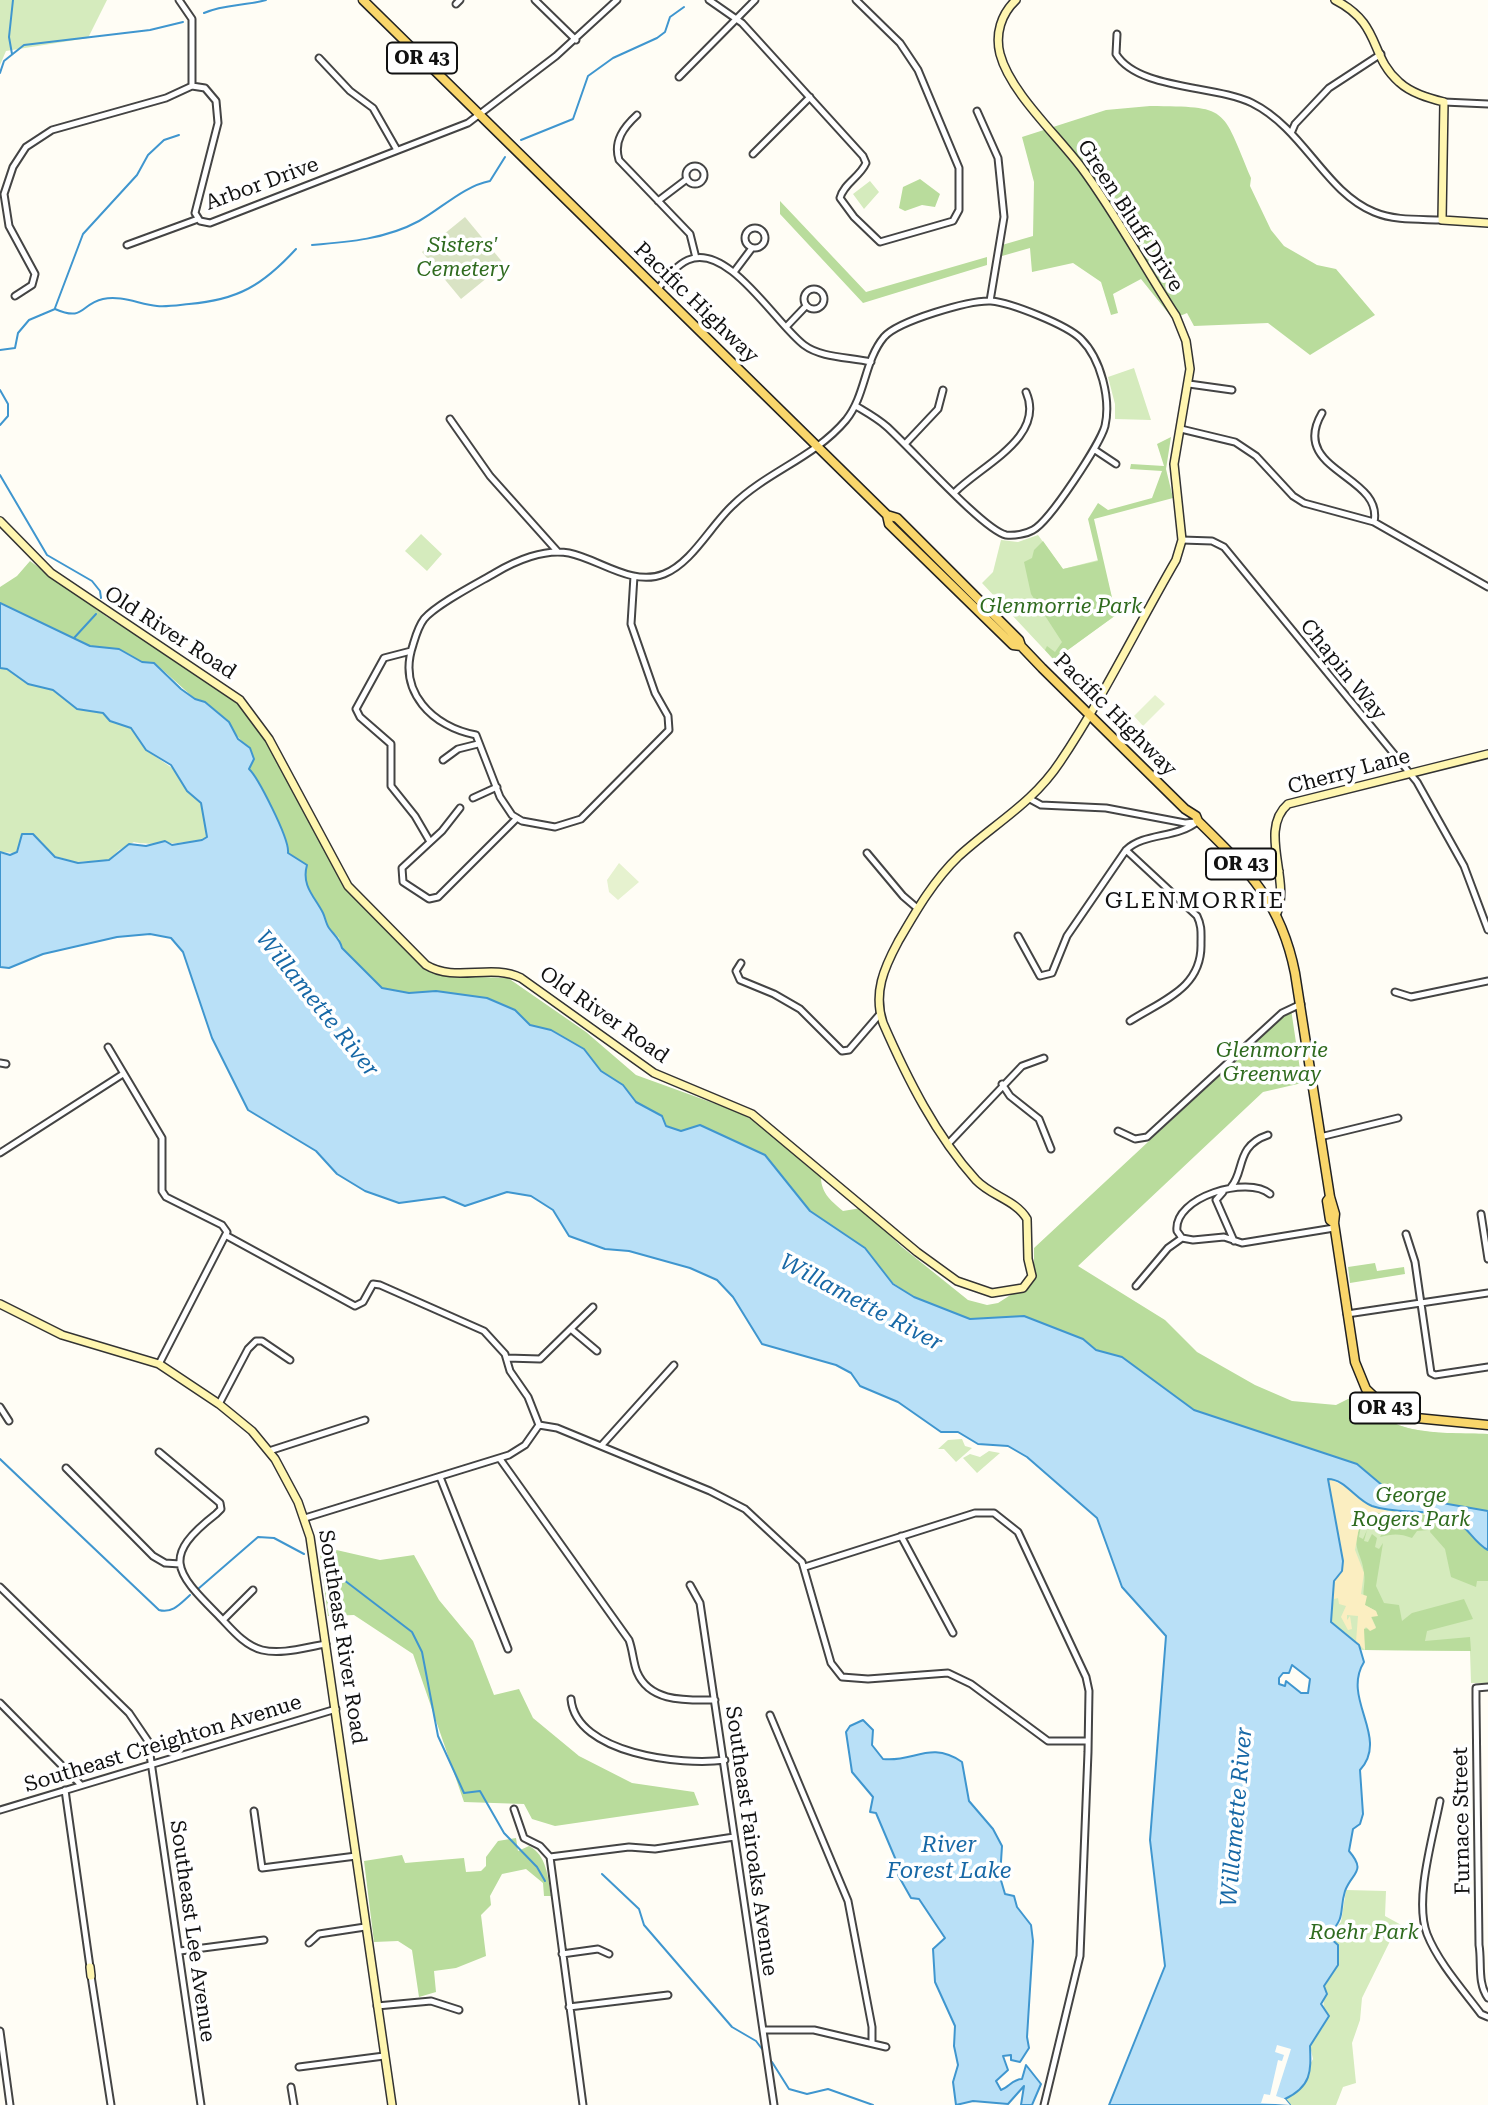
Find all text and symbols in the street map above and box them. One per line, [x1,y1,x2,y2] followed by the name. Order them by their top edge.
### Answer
[387,43,457,74] road number: OR 43
[1072,135,1188,297] street label: Green Bluff Drive
[202,152,322,216] street label: Arbor Drive
[417,233,509,283] park label: Sisters' Cemetery
[628,237,764,369] street label: Pacific Highway
[99,581,241,685] street label: Old River Road
[980,594,1142,620] park label: Glenmorrie Park
[1295,614,1391,726] street label: Chapin Way
[1048,648,1182,782] street label: Pacific Highway
[1285,744,1413,800] street label: Cherry Lane
[1206,848,1276,880] road number: OR 43
[1106,887,1284,915] district label: GLENMORRIE
[249,925,385,1083] water label: Willamette River
[535,961,673,1069] street label: Old River Road
[1216,1038,1328,1088] park label: Glenmorrie Greenway
[775,1248,947,1358] water label: Willamette River
[1350,1392,1420,1424] road number: OR 43
[1352,1483,1470,1533] park label: George Rogers Park
[313,1528,371,1746] street label: Southeast River Road
[21,1690,305,1798] street label: Southeast Creighton Avenue
[720,1704,782,1978] street label: Southeast Fairoaks Avenue
[1215,1726,1259,1908] water label: Willamette River
[1448,1747,1476,1895] street label: Furnace Street
[164,1819,220,2043] street label: Southeast Lee Avenue
[887,1831,1011,1885] water label: River Forest Lake
[1309,1920,1419,1946] park label: Roehr Park

